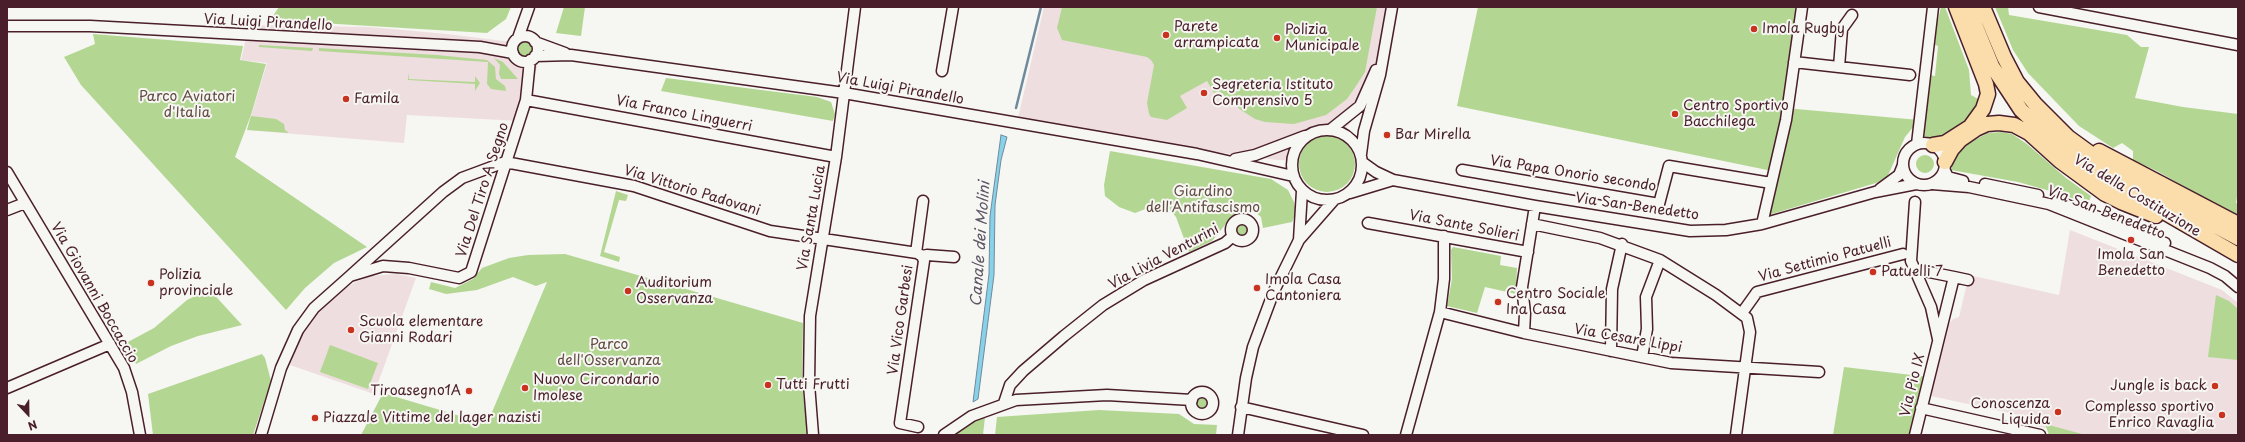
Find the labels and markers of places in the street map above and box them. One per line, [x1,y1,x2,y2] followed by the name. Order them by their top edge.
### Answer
[1174,19,1259,52] place label: Parete arrampicata
[1762,21,1845,37] place label: Imola Rugby
[1285,22,1360,54] place label: Polizia Municipale
[1749,24,1759,34] marker: Imola Rugby
[1161,30,1171,40] marker: Parete arrampicata
[1272,33,1282,43] marker: Polizia Municipale
[1212,77,1333,110] place label: Segreteria Istituto Comprensivo 5
[1199,88,1209,98] marker: Segreteria Istituto Comprensivo 5
[354,91,399,107] place label: Famila
[341,94,351,104] marker: Famila
[1683,98,1789,130] place label: Centro Sportivo Bacchilega
[1670,109,1680,119] marker: Centro Sportivo Bacchilega
[1395,127,1471,143] place label: Bar Mirella
[1382,130,1392,140] marker: Bar Mirella
[2126,235,2136,245] marker: Imola San Benedetto
[2097,247,2165,280] place label: Imola San Benedetto
[1881,264,1943,280] place label: Patuelli 7
[159,267,233,300] place label: Polizia provinciale
[1868,267,1878,277] marker: Patuelli 7
[1265,272,1341,304] place label: Imola Casa Cantoniera
[636,275,713,308] place label: Auditorium Osservanza
[146,278,156,288] marker: Polizia provinciale
[1252,283,1262,293] marker: Imola Casa Cantoniera
[623,286,633,296] marker: Auditorium Osservanza
[1506,286,1606,318] place label: Centro Sociale Ina Casa
[1493,297,1503,307] marker: Centro Sociale Ina Casa
[359,314,483,346] place label: Scuola elementare Gianni Rodari
[346,325,356,335] marker: Scuola elementare Gianni Rodari
[533,372,660,404] place label: Nuovo Circondario Imolese
[776,377,850,393] place label: Tutti Frutti
[2110,378,2207,394] place label: Jungle is back
[763,380,773,390] marker: Tutti Frutti
[2210,381,2220,391] marker: Jungle is back
[370,383,461,399] place label: Tiroasegno1A
[520,383,530,393] marker: Nuovo Circondario Imolese
[464,386,474,396] marker: Tiroasegno1A
[1971,396,2050,428] place label: Conoscenza Liquida
[2085,399,2214,432] place label: Complesso sportivo Enrico Ravaglia
[2053,407,2063,417] marker: Conoscenza Liquida
[323,410,541,426] place label: Piazzale Vittime del lager nazisti
[2217,410,2227,420] marker: Complesso sportivo Enrico Ravaglia
[310,413,320,423] marker: Piazzale Vittime del lager nazisti

